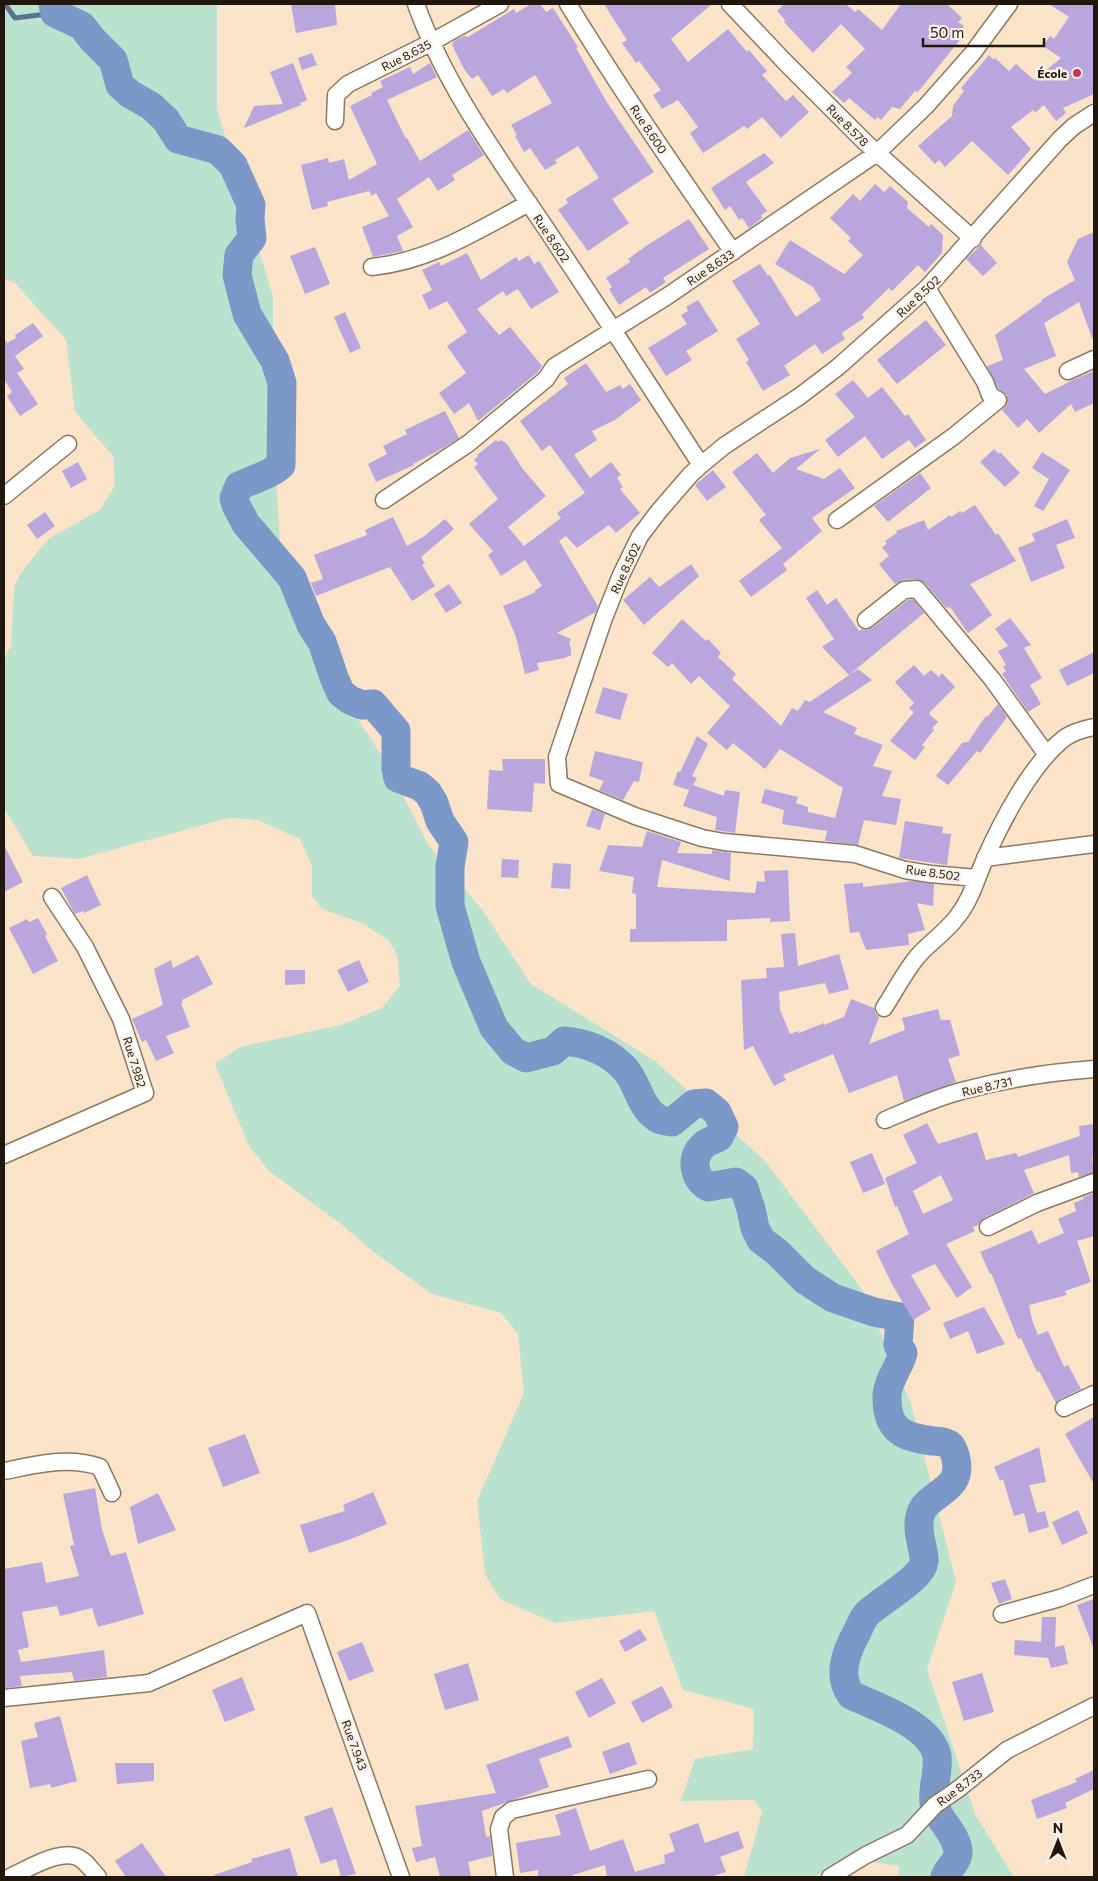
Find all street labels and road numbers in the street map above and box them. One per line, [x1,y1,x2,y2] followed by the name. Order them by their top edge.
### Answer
[379,36,433,73] street label: Rue 8.635
[824,101,872,149] street label: Rue 8.578
[628,102,671,156] street label: Rue 8.600
[531,211,573,265] street label: Rue 8.602
[684,246,736,288] street label: Rue 8.633
[893,272,943,320] street label: Rue 8.502
[607,540,643,596] street label: Rue 8.502
[905,861,961,883] street label: Rue 8.502
[121,1035,149,1090] street label: Rue 7.982
[960,1073,1014,1099] street label: Rue 8.731
[339,1718,371,1772] street label: Rue 7.943
[934,1765,985,1809] street label: Rue 8.733

